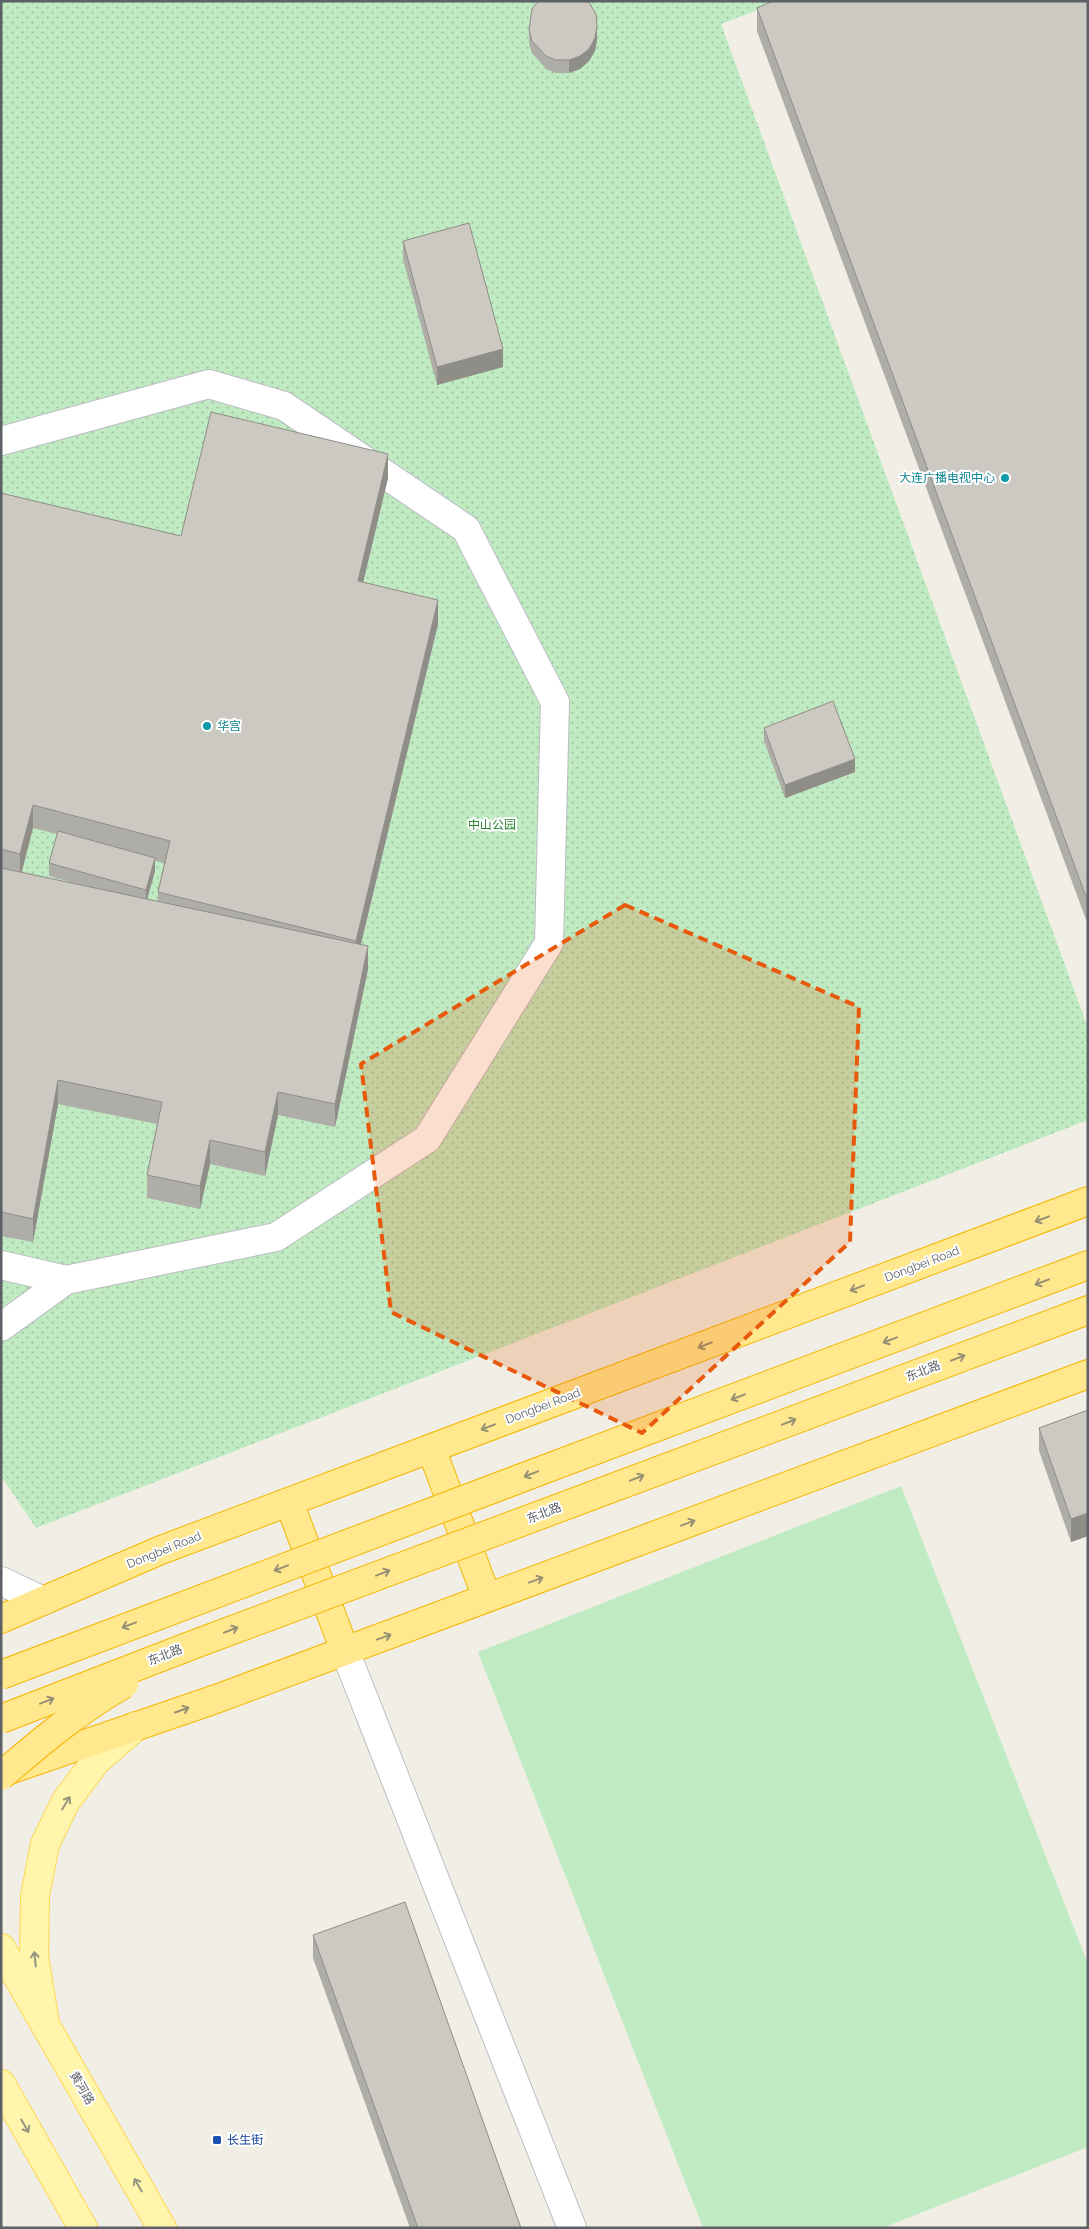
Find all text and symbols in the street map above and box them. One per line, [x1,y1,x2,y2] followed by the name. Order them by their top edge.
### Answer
[899,471,995,485] place label: 大连广播电视中心
[999,472,1011,484] marker: 大连广播电视中心
[217,719,241,733] place label: 华宫
[201,720,213,732] marker: 华宫
[468,818,516,832] park label: 中山公园
[1035,1214,1050,1224] one-way arrow
[883,1243,961,1285] street label: Dongbei Road
[1035,1278,1050,1288] one-way arrow
[850,1284,865,1293] one-way arrow
[883,1335,898,1345] one-way arrow
[698,1341,713,1350] one-way arrow
[950,1353,965,1363] one-way arrow
[904,1358,942,1384] street label: 东北路
[504,1385,582,1427] street label: Dongbei Road
[731,1392,746,1402] one-way arrow
[781,1416,796,1426] one-way arrow
[480,1423,496,1432] one-way arrow
[524,1470,540,1479] one-way arrow
[629,1473,644,1483] one-way arrow
[525,1500,563,1526] street label: 东北路
[680,1518,696,1527] one-way arrow
[125,1529,203,1571] street label: Dongbei Road
[274,1564,289,1573] one-way arrow
[375,1568,390,1577] one-way arrow
[528,1575,543,1584] one-way arrow
[122,1621,137,1630] one-way arrow
[223,1625,238,1634] one-way arrow
[376,1632,391,1641] one-way arrow
[146,1642,184,1668] street label: 东北路
[39,1696,54,1706] one-way arrow
[174,1705,190,1715] one-way arrow
[62,1796,72,1810] one-way arrow
[30,1951,40,1967] one-way arrow
[67,2069,97,2107] street label: 黄河路
[21,2119,31,2133] one-way arrow
[227,2133,263,2147] place label: 长生街
[211,2134,223,2146] marker: 长生街
[133,2178,143,2193] one-way arrow

